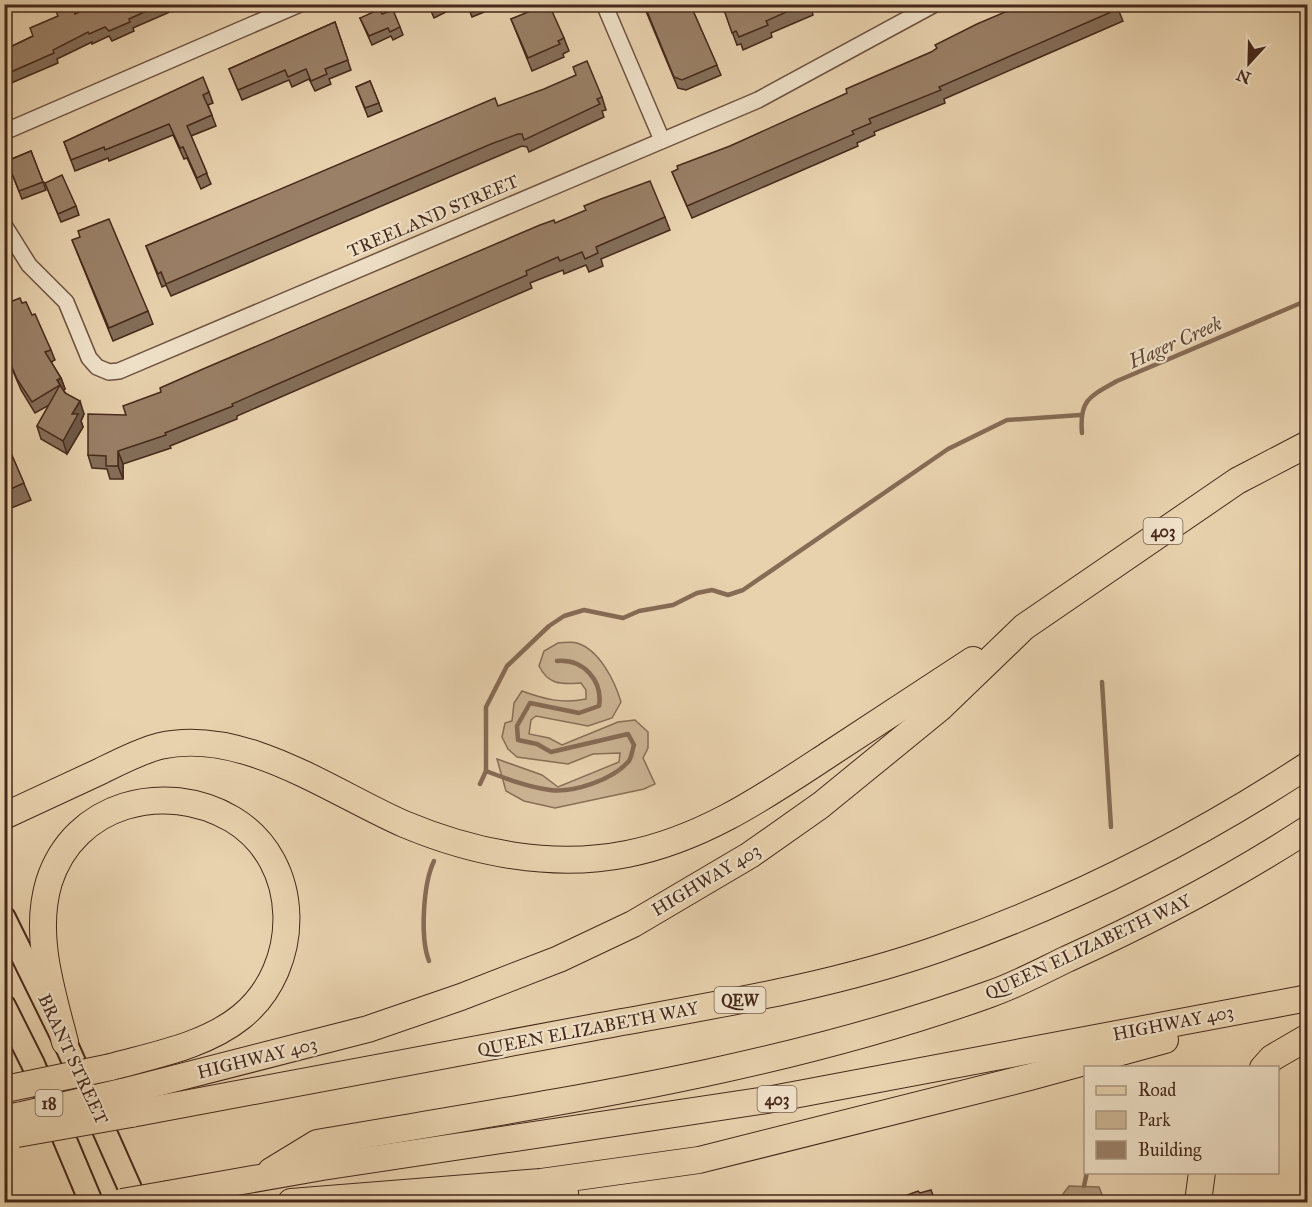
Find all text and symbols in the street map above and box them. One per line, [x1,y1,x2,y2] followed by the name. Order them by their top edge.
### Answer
[1219,33,1279,93] north arrow
[1233,65,1253,88] text: N
[344,170,522,262] street label: TREELAND STREET
[1124,311,1226,374] water label: Hager Creek
[1144,518,1182,544] road number: 403
[648,839,764,921] street label: HIGHWAY 403
[981,889,1195,1004] street label: QUEEN ELIZABETH WAY
[714,987,766,1013] road number: QEW
[33,990,113,1128] street label: BRANT STREET
[476,997,701,1061] street label: QUEEN ELIZABETH WAY
[1111,1000,1235,1046] street label: HIGHWAY 403
[195,1032,319,1084] street label: HIGHWAY 403
[1084,1066,1279,1174] legend
[1138,1079,1176,1101] text: Road
[758,1086,796,1112] road number: 403
[36,1090,62,1116] road number: 18
[1138,1109,1171,1131] text: Park
[1138,1139,1202,1162] text: Building

